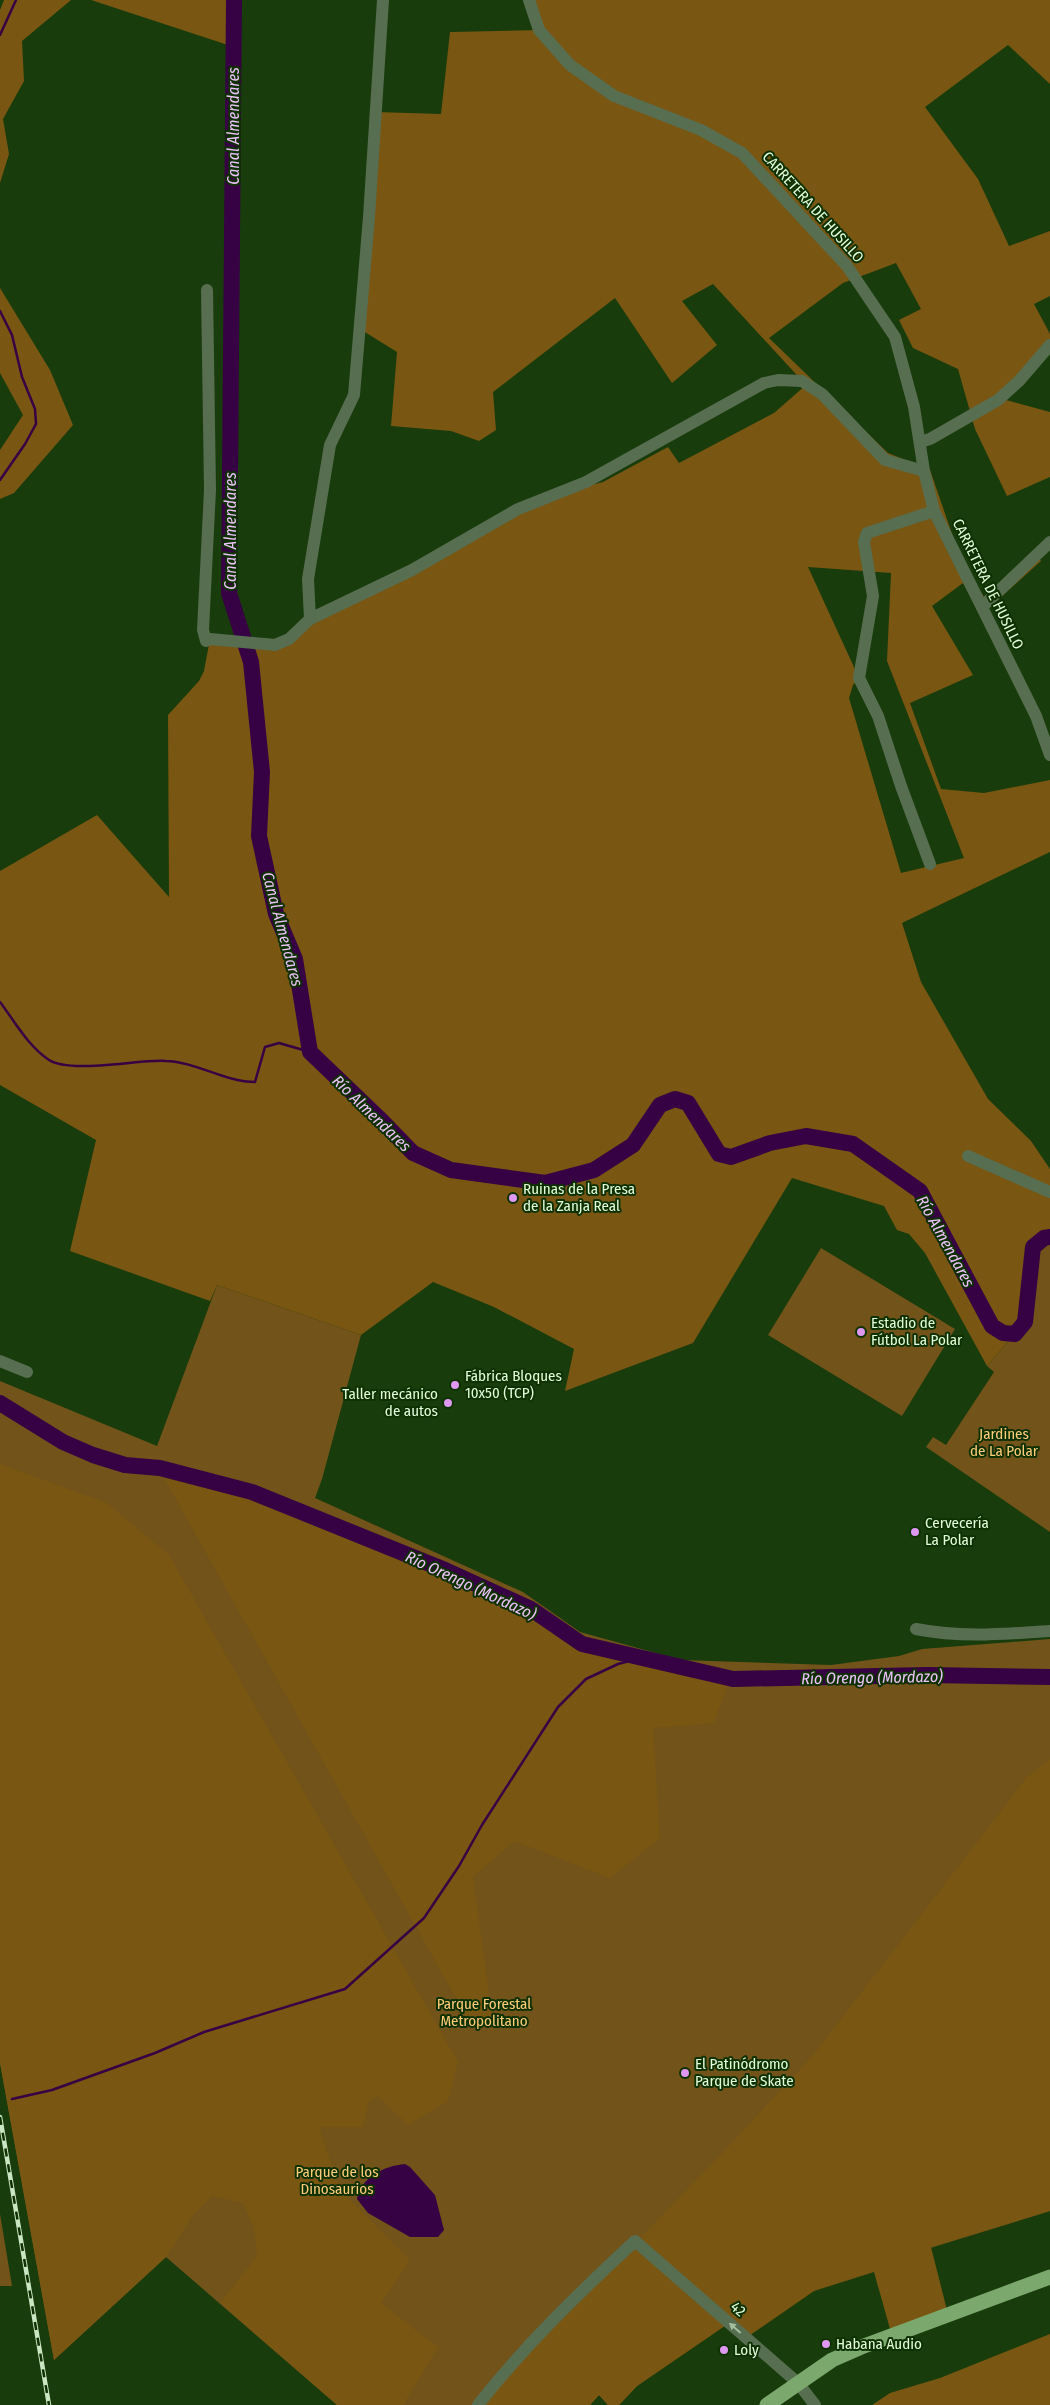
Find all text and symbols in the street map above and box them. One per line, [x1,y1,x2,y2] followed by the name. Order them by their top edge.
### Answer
[224,67,243,185] water label: Canal Almendares
[758,148,868,266] street label: CARRETERA DE HUSILLO
[221,472,240,590] water label: Canal Almendares
[949,516,1027,652] street label: CARRETERA DE HUSILLO
[258,870,307,989] water label: Canal Almendares
[328,1071,415,1156] water label: Río Almendares
[523,1180,635,1215] place label: Ruinas de la Presa de la Zanja Real
[507,1192,519,1204] marker: Ruinas de la Presa de la Zanja Real
[913,1192,979,1291] water label: Río Almendares
[871,1314,963,1349] place label: Estadio de Fútbol La Polar
[855,1326,867,1338] marker: Estadio de Fútbol La Polar
[465,1367,562,1402] place label: Fábrica Bloques 10x50 (TCP)
[449,1379,461,1391] marker: Fábrica Bloques 10x50 (TCP)
[342,1385,438,1420] place label: Taller mecánico de autos
[442,1397,454,1409] marker: Taller mecánico de autos
[970,1425,1039,1460] park label: Jardines de La Polar
[925,1514,989,1549] place label: Cervecería La Polar
[909,1526,921,1538] marker: Cervecería La Polar
[403,1547,539,1624] water label: Río Orengo (Mordazo)
[801,1667,943,1688] water label: Río Orengo (Mordazo)
[437,1995,531,2030] park label: Parque Forestal Metropolitano
[695,2055,794,2090] place label: El Patinódromo Parque de Skate
[679,2067,691,2079] marker: El Patinódromo Parque de Skate
[295,2163,379,2198] park label: Parque de los Dinosaurios
[727,2298,749,2321] street label: 42
[729,2322,741,2334] one-way arrow
[836,2335,922,2353] place label: Habana Audio
[820,2338,832,2350] marker: Habana Audio
[734,2341,759,2359] place label: Loly
[718,2344,730,2356] marker: Loly

